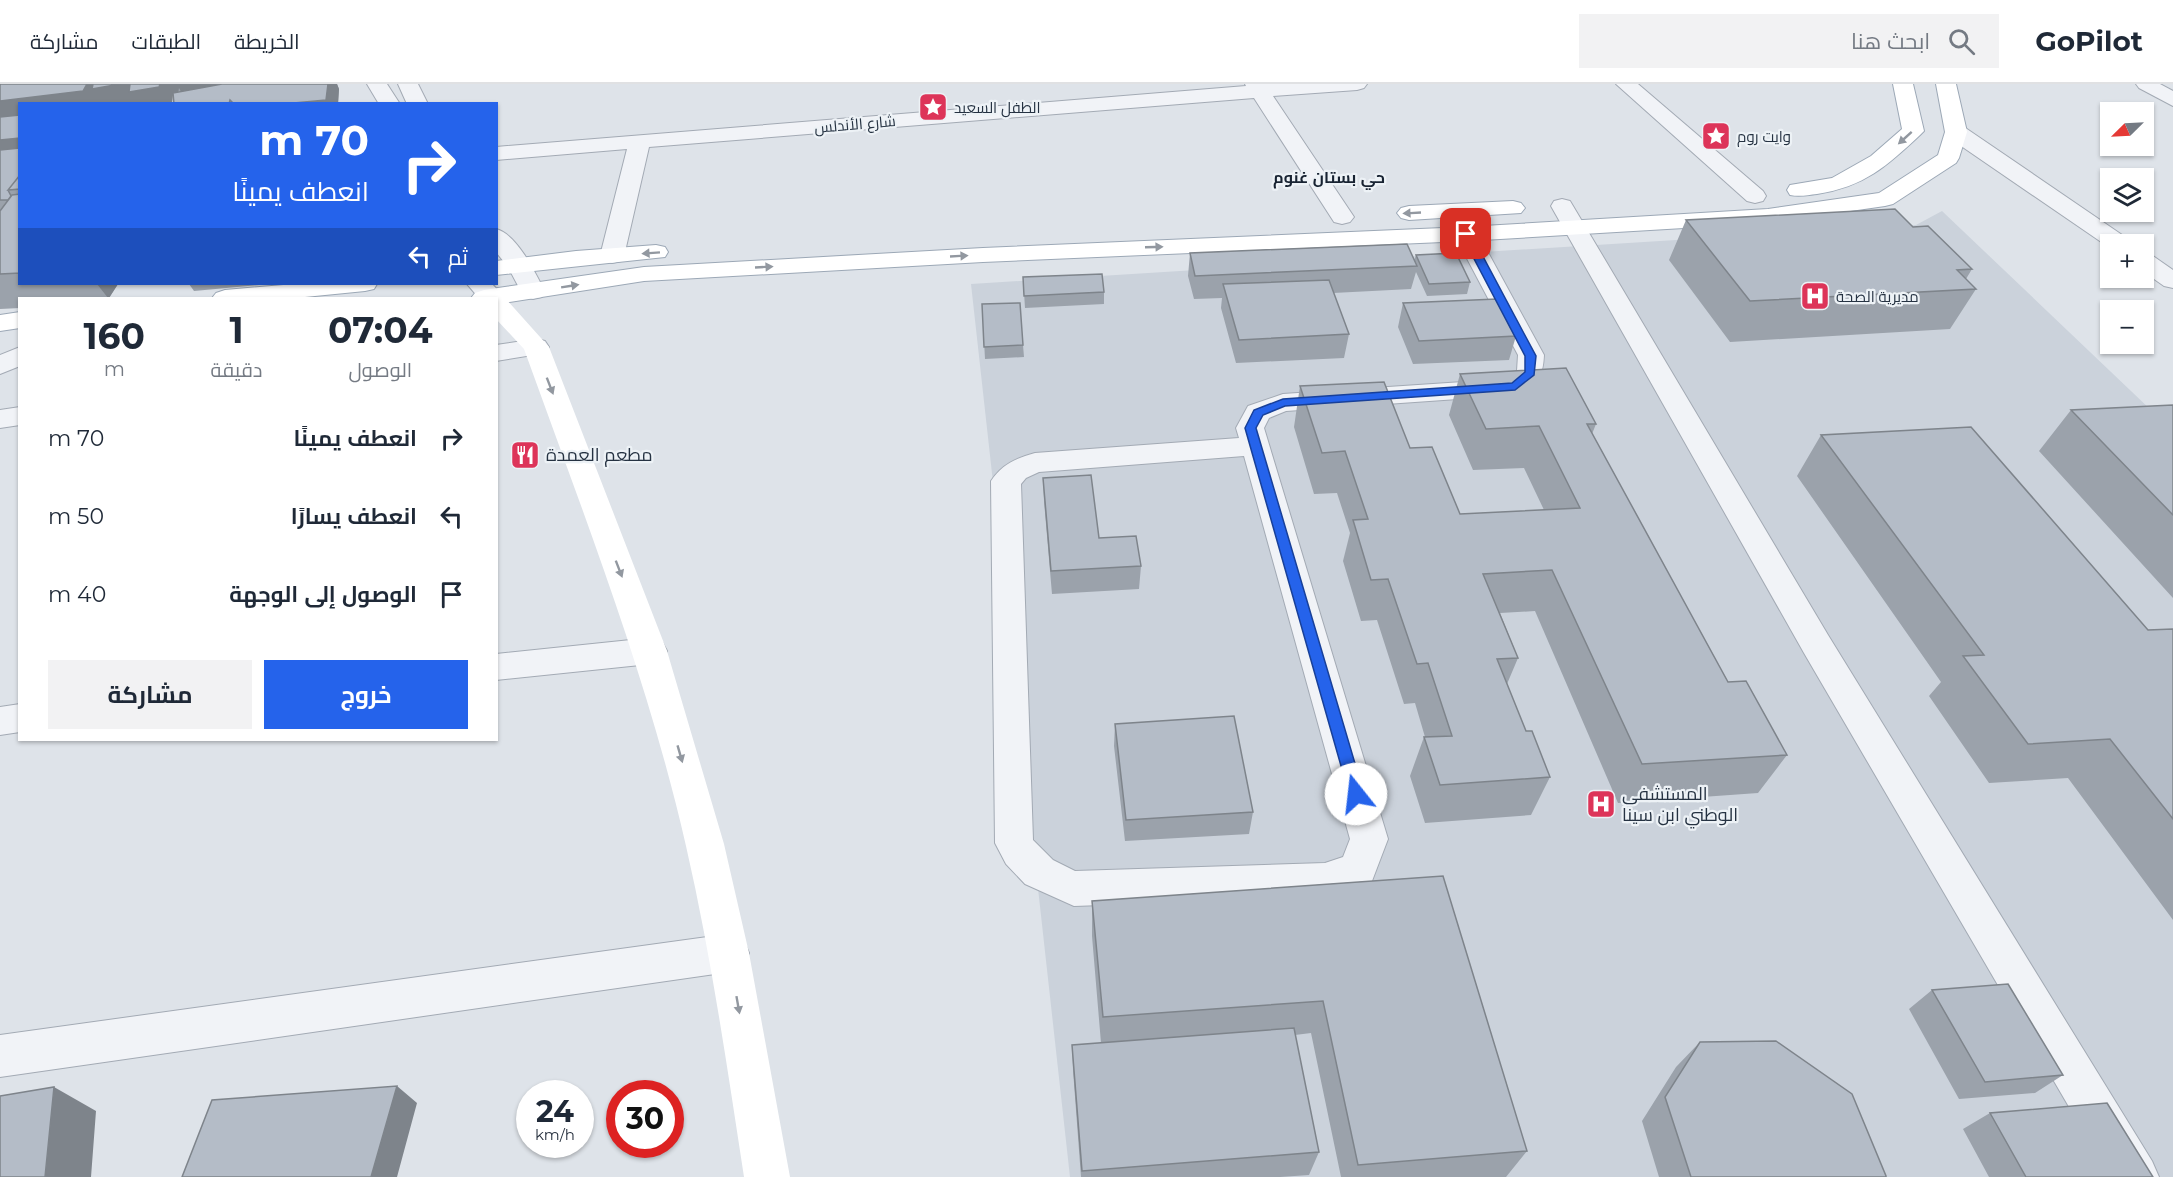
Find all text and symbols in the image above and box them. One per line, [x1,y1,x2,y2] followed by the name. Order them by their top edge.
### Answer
[1579,14,1999,68] search box
[2035,24,2143,58] text: GoPilot
[1945,25,1978,58] icon: search
[1851,28,1930,55] text: ابحث هنا
[30,29,99,54] text: مشاركة
[132,29,201,54] text: الطبقات
[234,29,300,54] text: الخريطة
[917,91,949,123] place icon: الطفل السعيد
[954,98,1040,118] place label: الطفل السعيد
[2100,102,2154,156] north arrow
[2100,102,2154,354] map controls
[814,111,897,139] street label: شارع الأندلس
[259,114,369,166] text: 70 m
[1700,120,1732,152] place icon: وايت روم
[390,126,468,204] icon: right
[1737,127,1791,147] place label: وايت روم
[1898,131,1913,145] one-way arrow
[1273,168,1385,190] district label: حي بستان غنوم
[2100,168,2154,222] button: layers
[232,175,369,208] text: انعطف يمينًا
[1440,208,1491,259] pin
[1402,209,1421,218] one-way arrow
[1449,217,1482,250] icon: arrive
[2100,234,2154,288] button: +
[403,240,436,273] icon: left
[1144,243,1163,252] one-way arrow
[448,244,468,271] text: ثم
[641,248,660,257] one-way arrow
[949,251,968,261] one-way arrow
[755,263,774,272] one-way arrow
[1799,280,1831,312] hospital icon: مديرية الصحة
[561,281,580,290] one-way arrow
[1836,287,1919,306] place label: مديرية الصحة
[2100,300,2154,354] button: −
[229,308,244,352] text: 1
[328,308,433,352] text: 07:04
[84,314,145,358] text: 160
[104,357,125,381] text: m
[210,358,262,382] text: دقيقة
[348,358,412,382] text: الوصول
[546,377,556,395] one-way arrow
[435,422,468,455] icon: right
[48,425,104,452] text: 70 m
[293,425,417,452] text: انعطف يمينًا
[509,439,541,471] restaurant icon: مطعم العمدة
[546,444,653,467] place label: مطعم العمدة
[435,500,468,533] icon: left
[48,503,104,530] text: 50 m
[291,503,417,530] text: انعطف يسارًا
[615,560,625,578] one-way arrow
[435,578,468,611] icon: arrive
[48,581,106,608] text: 40 m
[229,581,417,608] text: الوصول إلى الوجهة
[48,660,252,729] button: مشاركة
[264,660,468,729] button: خروج
[676,745,685,763] one-way arrow
[1324,762,1388,826] position arrow
[1622,783,1738,829] place label: المستشفى الوطني ابن سينا
[1585,788,1617,820] hospital icon: المستشفى الوطني ابن سينا
[733,996,742,1015] one-way arrow
[606,1080,684,1158] speed limit sign: 30
[536,1093,574,1130] text: 24
[535,1125,575,1144] text: km/h

